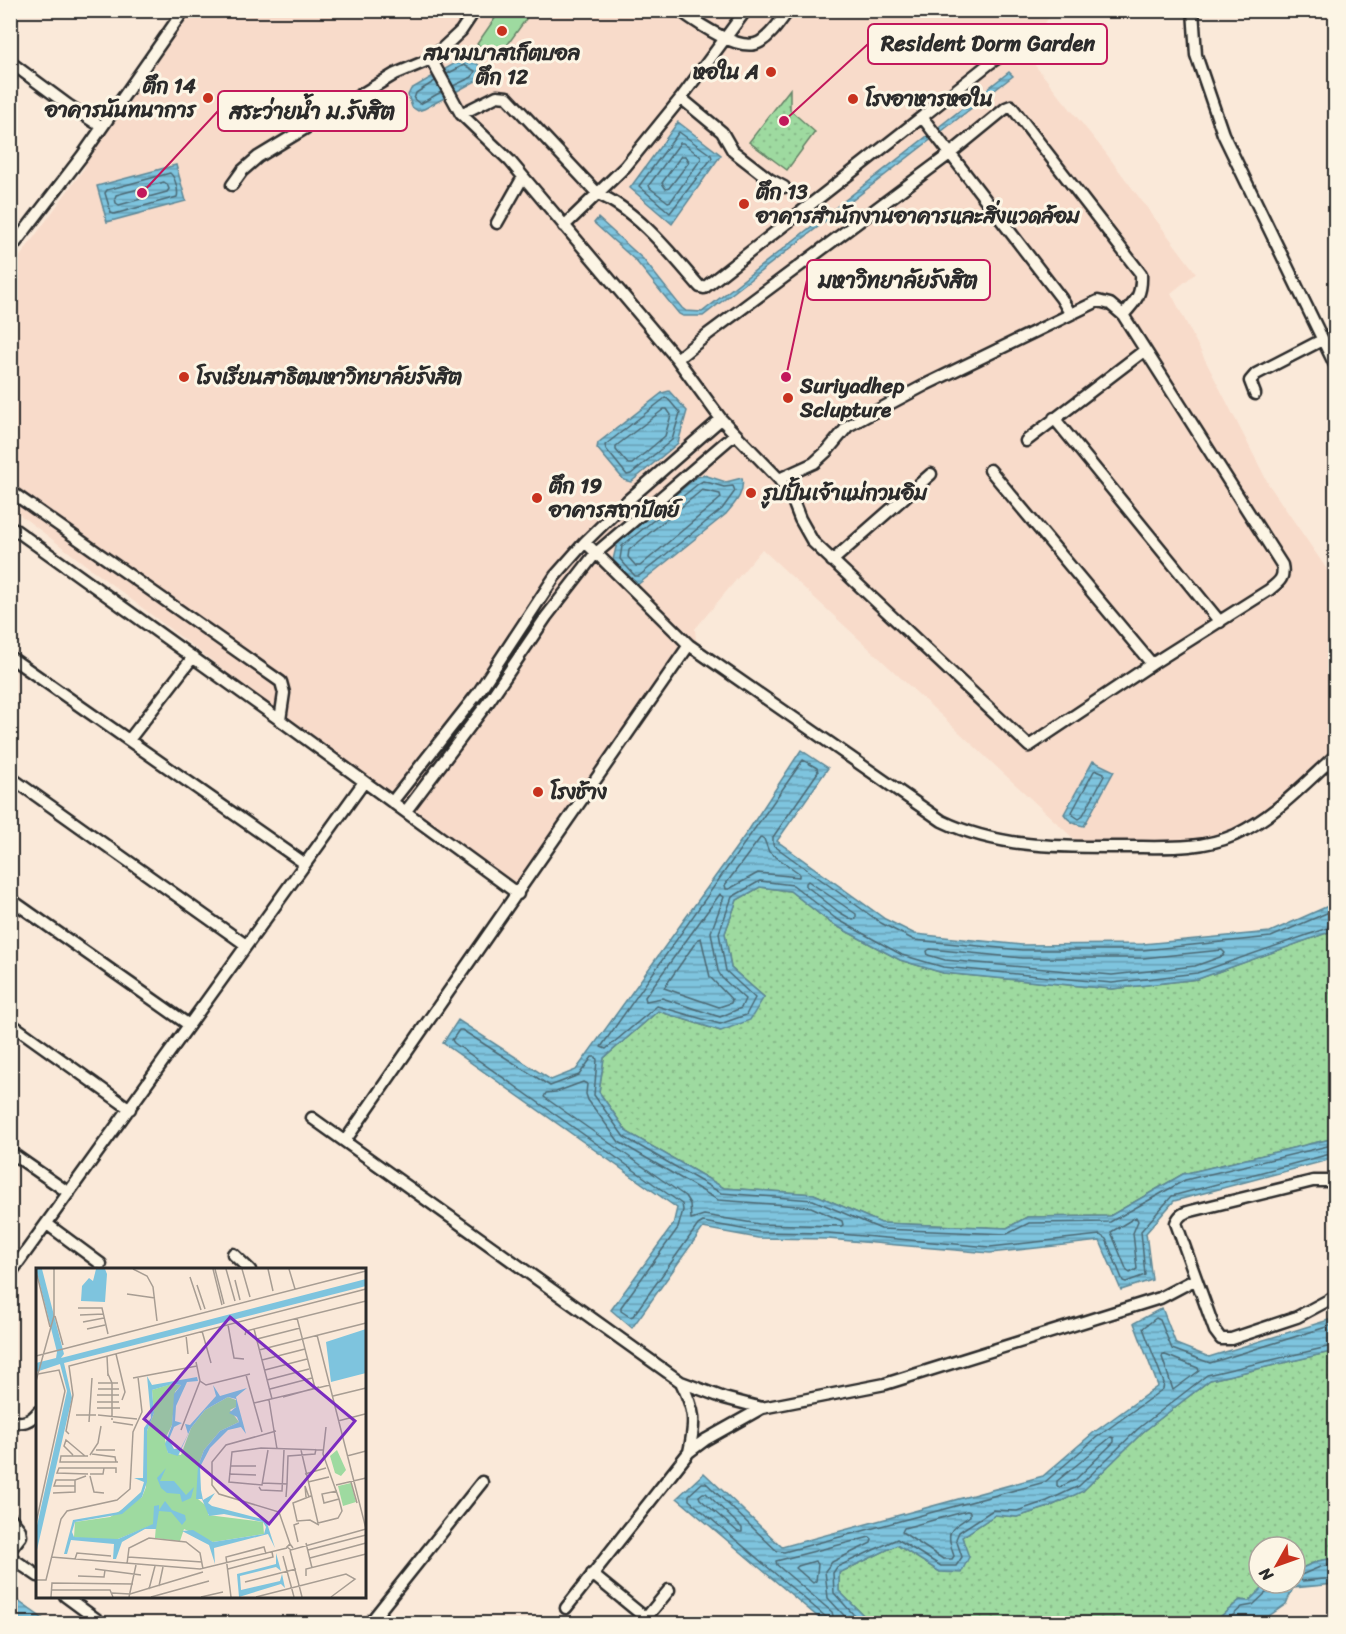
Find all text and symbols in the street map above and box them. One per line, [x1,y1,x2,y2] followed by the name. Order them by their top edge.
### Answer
[495,24,509,38] marker: สนามบาสเก็ตบอล ตึก 12
[868,24,1107,64] callout: Resident Dorm Garden
[880,24,1095,63] text: Resident Dorm Garden
[423,34,581,96] place label: สนามบาสเก็ตบอล ตึก 12
[693,53,759,91] place label: หอใน A
[764,65,778,79] marker: หอใน A
[44,67,198,129] place label: ตึก 14 อาคารนันทนาการ
[865,80,993,118] place label: โรงอาหารหอใน
[201,91,215,105] marker: ตึก 14 อาคารนันทนาการ
[218,91,407,131] callout: สระว่ายน้ำ ม.รังสิต
[228,92,395,131] text: สระว่ายน้ำ ม.รังสิต
[846,92,860,106] marker: โรงอาหารหอใน
[755,173,1081,235] place label: ตึก 13 อาคารสำนักงานอาคารและสิ่งแวดล้อม
[737,197,751,211] marker: ตึก 13 อาคารสำนักงานอาคารและสิ่งแวดล้อม
[807,260,990,300] callout: มหาวิทยาลัยรังสิต
[818,261,977,300] text: มหาวิทยาลัยรังสิต
[196,358,463,396] place label: โรงเรียนสาธิตมหาวิทยาลัยรังสิต
[799,367,905,429] place label: Suriyadhep Sclupture
[177,370,191,384] marker: โรงเรียนสาธิตมหาวิทยาลัยรังสิต
[781,391,795,405] marker: Suriyadhep Sclupture
[548,467,683,529] place label: ตึก 19 อาคารสถาปัตย์
[760,474,928,512] place label: รูปปั้นเจ้าแม่กวนอิม
[744,486,758,500] marker: รูปปั้นเจ้าแม่กวนอิม
[530,491,544,505] marker: ตึก 19 อาคารสถาปัตย์
[550,773,607,811] place label: โรงช้าง
[531,785,545,799] marker: โรงช้าง
[36,1268,366,1598] inset map
[1247,1535,1307,1595] north arrow
[1251,1560,1281,1589] text: N

